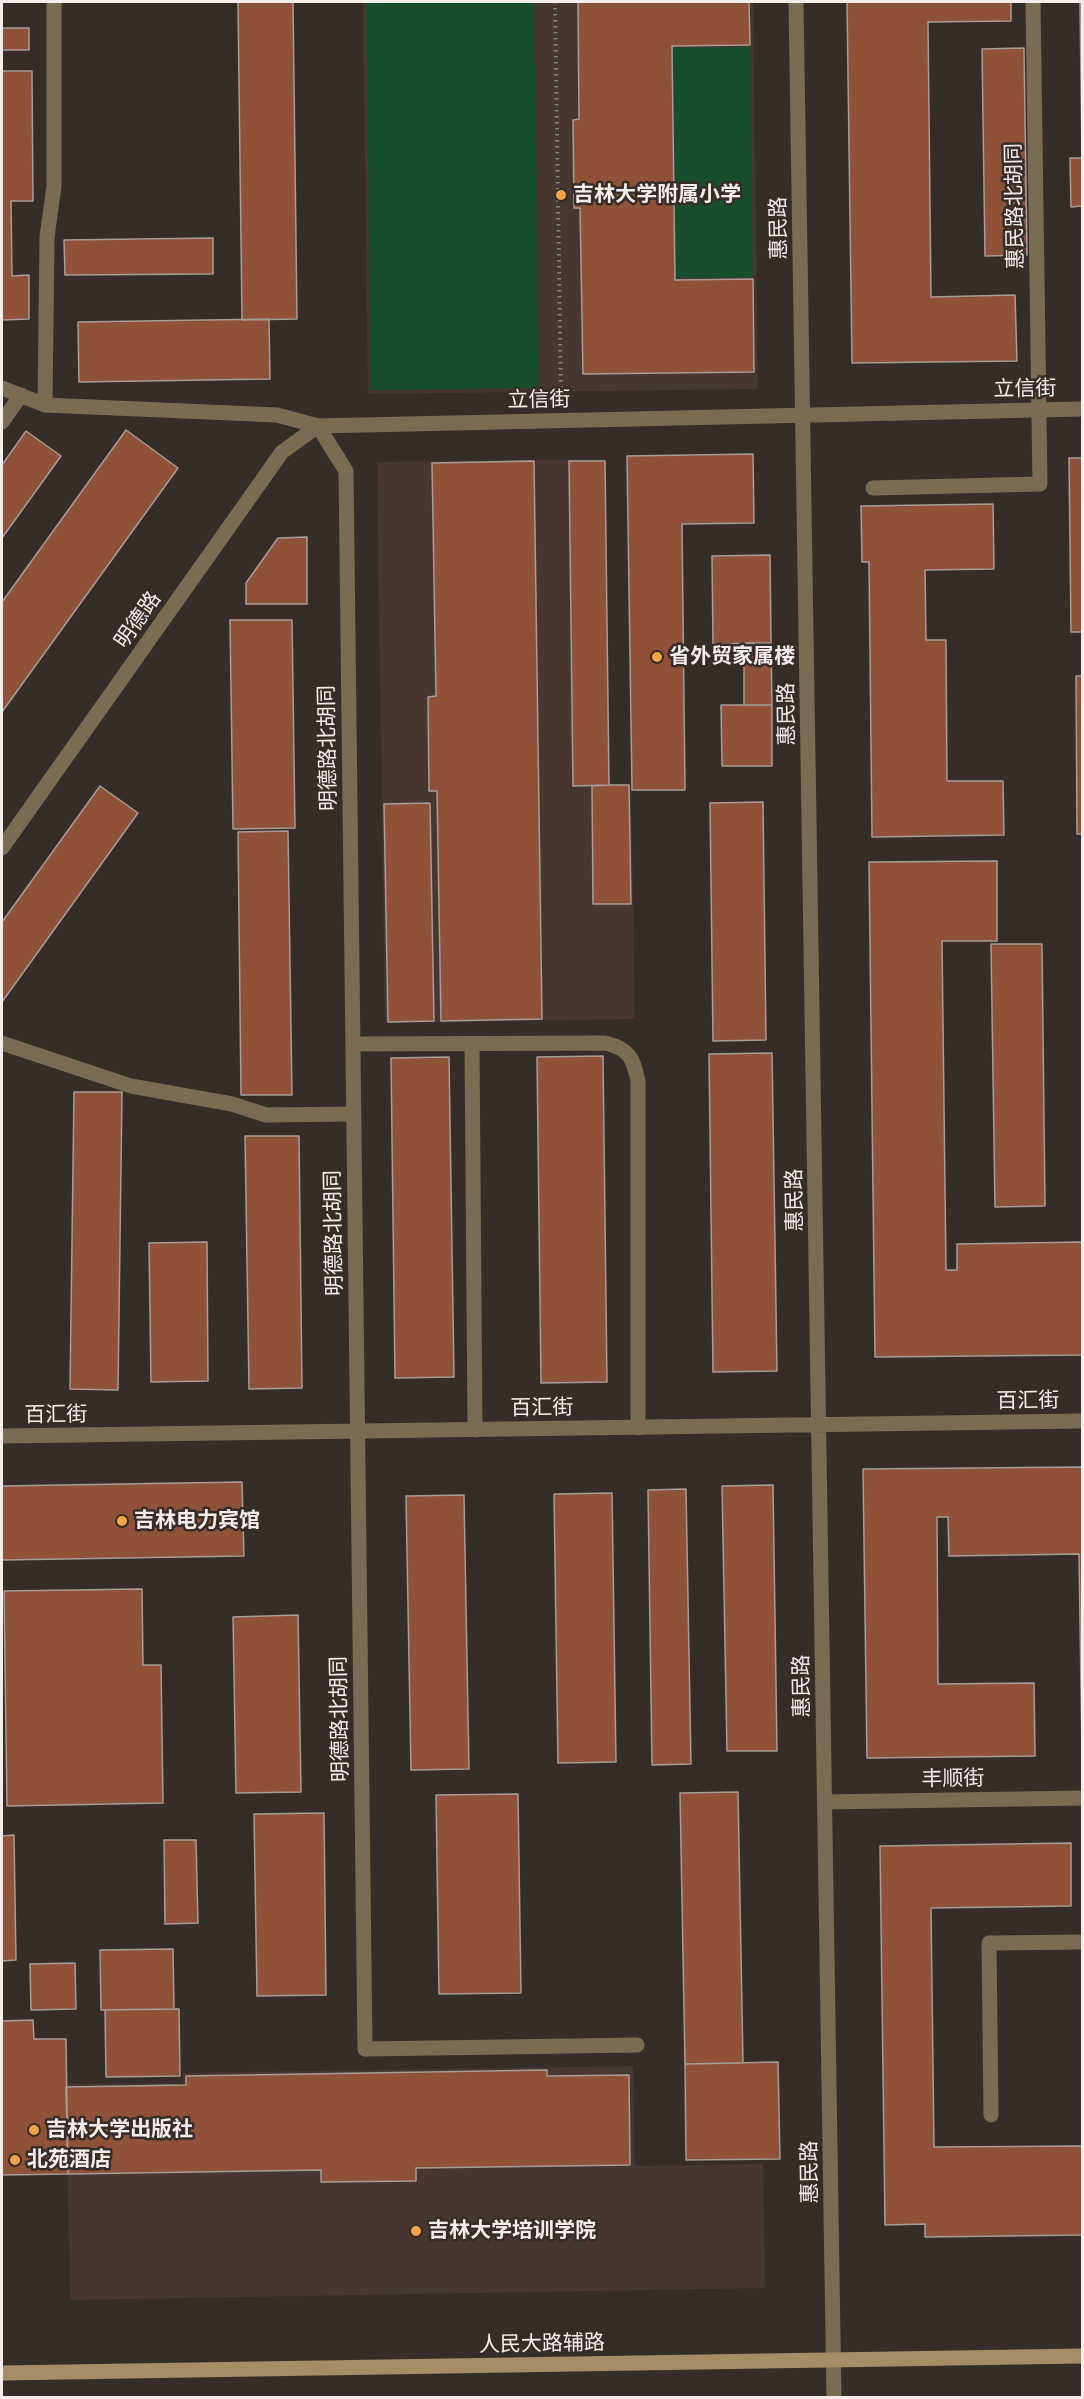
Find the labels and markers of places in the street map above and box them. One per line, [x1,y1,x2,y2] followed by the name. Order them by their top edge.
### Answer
[573,182,741,208] place label: 吉林大学附属小学
[554,188,568,202] marker: 吉林大学附属小学
[669,644,795,670] place label: 省外贸家属楼
[650,650,664,664] marker: 省外贸家属楼
[134,1508,260,1534] place label: 吉林电力宾馆
[115,1514,129,1528] marker: 吉林电力宾馆
[46,2117,193,2143] place label: 吉林大学出版社
[27,2123,41,2137] marker: 吉林大学出版社
[27,2147,111,2173] place label: 北苑酒店
[8,2153,22,2167] marker: 北苑酒店
[428,2218,596,2244] place label: 吉林大学培训学院
[409,2224,423,2238] marker: 吉林大学培训学院

